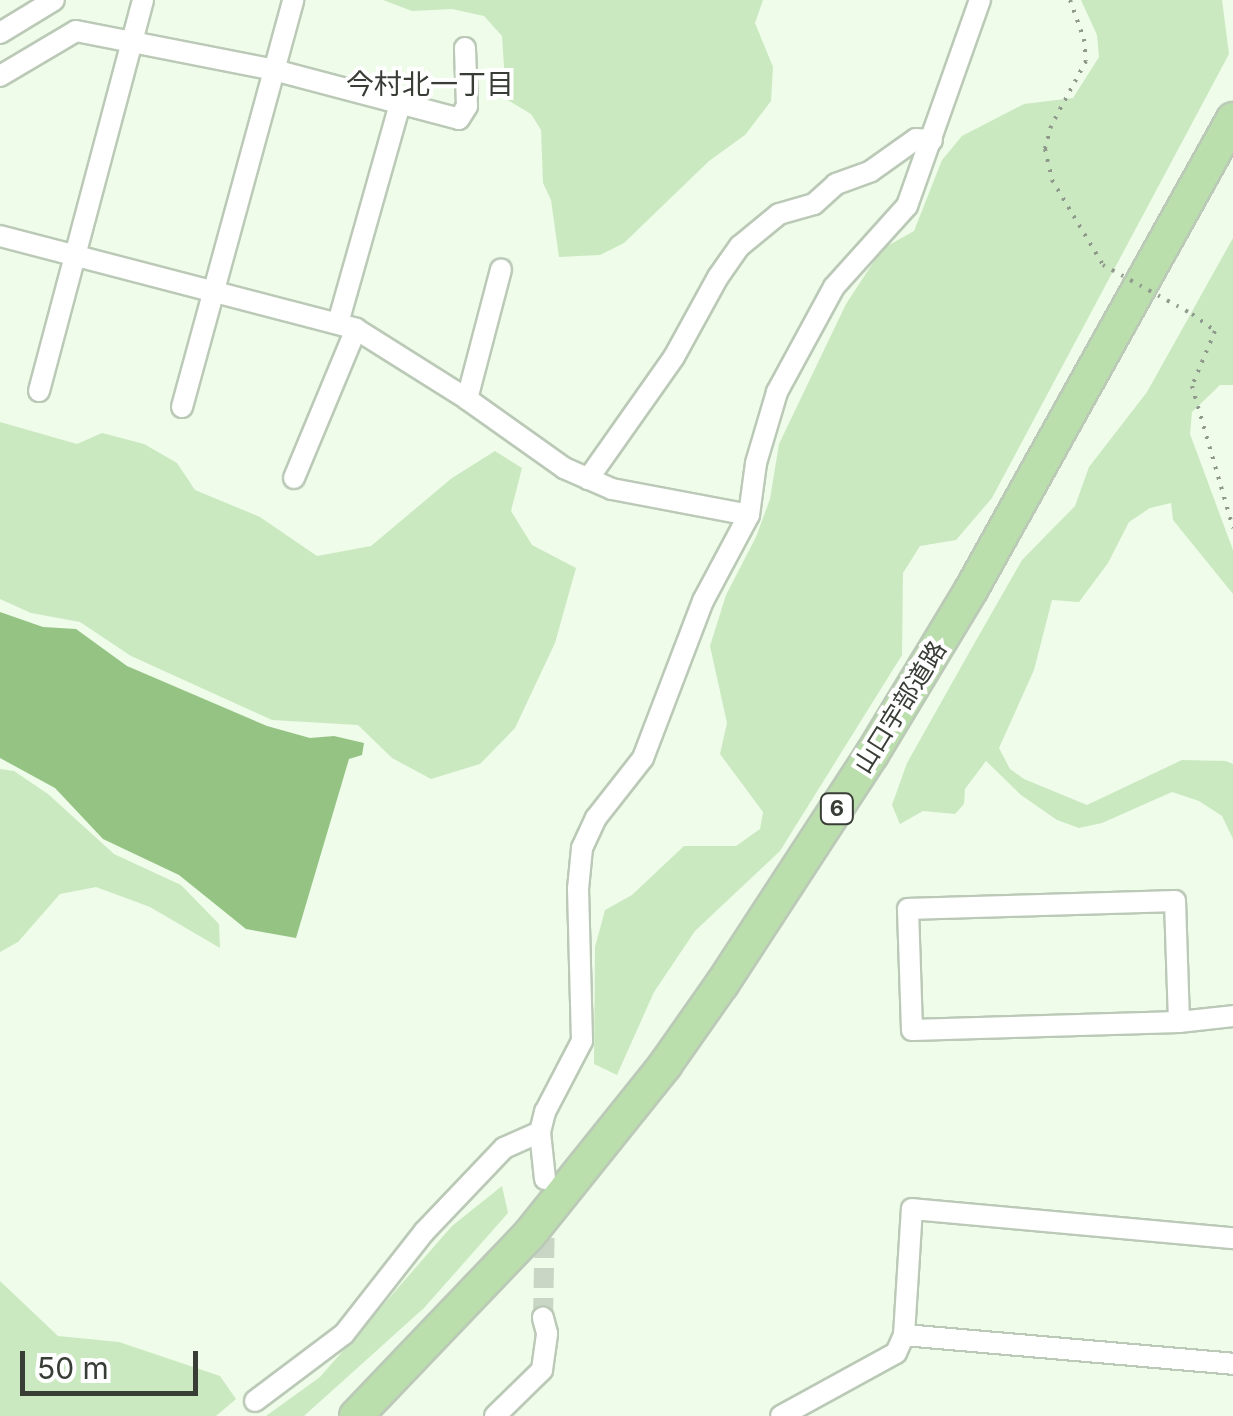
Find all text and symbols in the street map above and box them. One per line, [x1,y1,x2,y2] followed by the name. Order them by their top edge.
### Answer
[346,67,514,101] district label: 今村北一丁目
[848,635,952,779] street label: 山口宇部道路
[820,792,854,826] road number: 6
[25,1331,202,1393] scale bar
[37,1350,109,1386] text: 50 m

